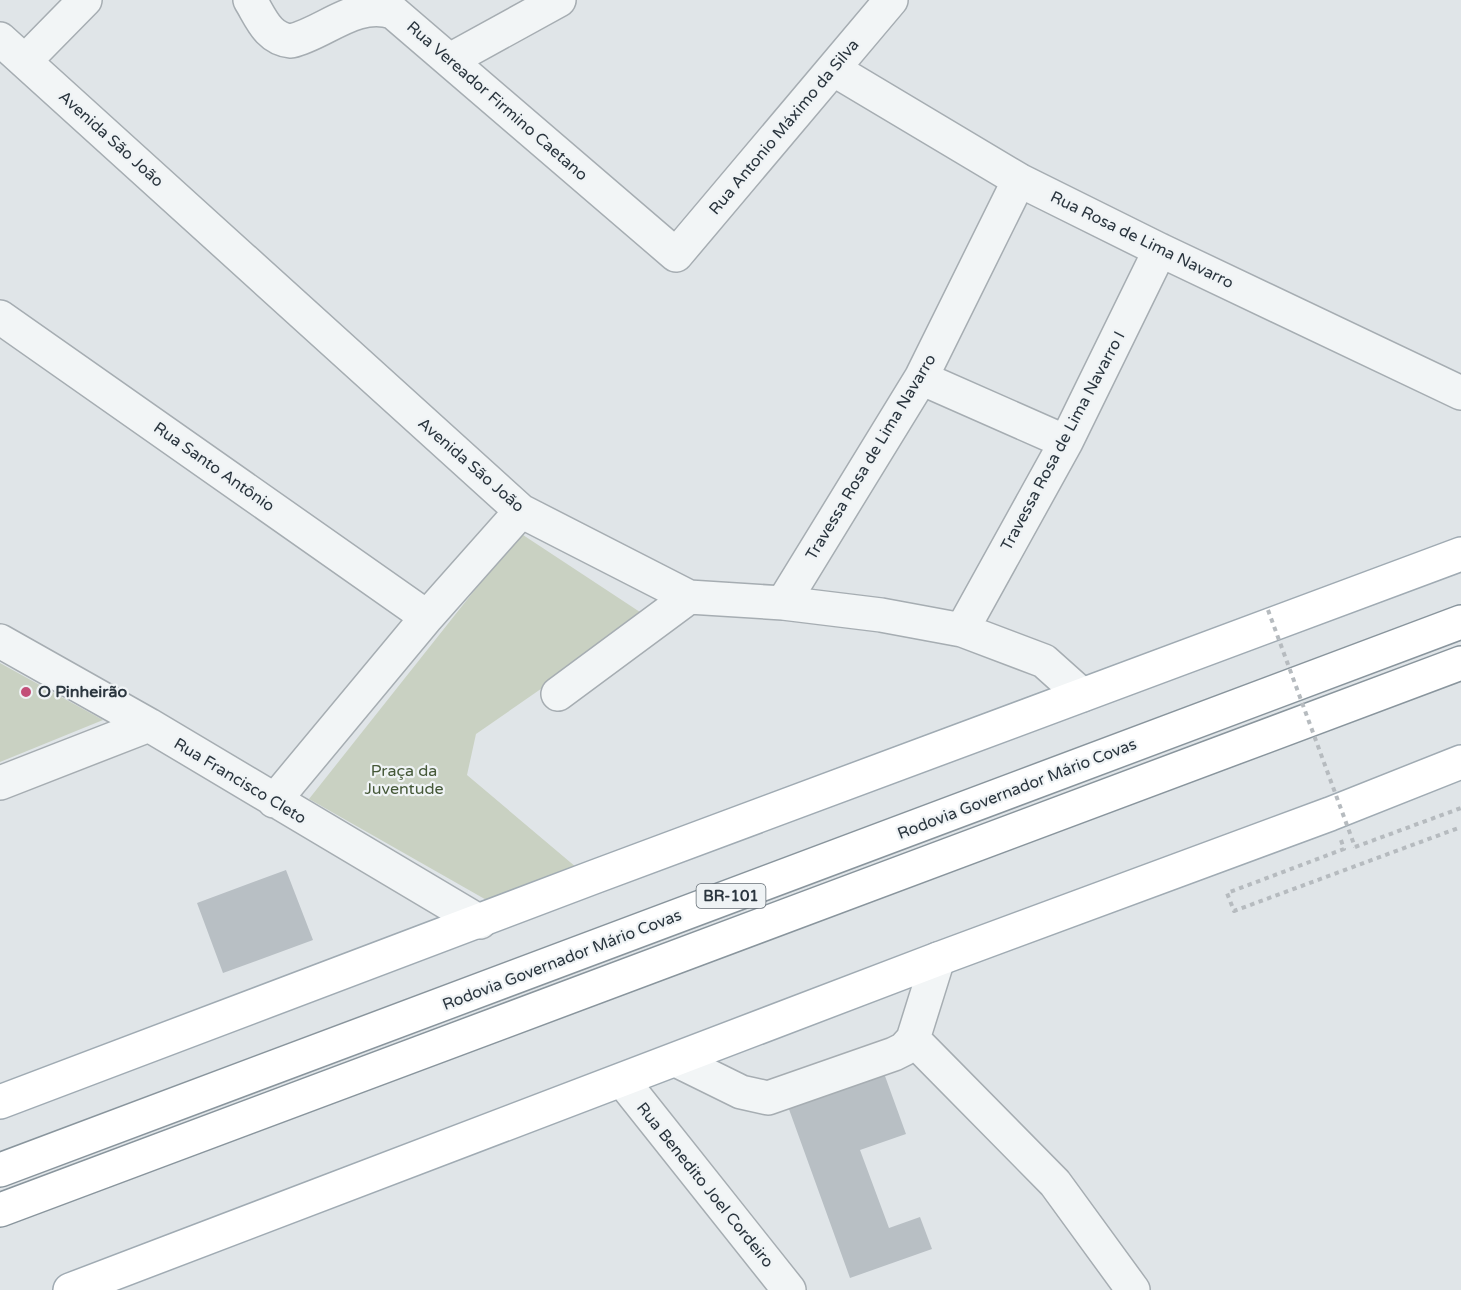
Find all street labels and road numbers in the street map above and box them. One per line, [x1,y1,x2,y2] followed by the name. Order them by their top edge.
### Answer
[402,17,592,185] street label: Rua Vereador Firmino Caetano
[705,35,863,219] street label: Rua Antonio Máximo da Silva
[54,87,168,191] street label: Avenida São João
[1047,187,1237,293] street label: Rua Rosa de Lima Navarro
[997,328,1129,554] street label: Travessa Rosa de Lima Navarro I
[801,350,941,564] street label: Travessa Rosa de Lima Navarro
[414,413,528,517] street label: Avenida São João
[150,418,278,516] street label: Rua Santo Antônio
[170,734,310,828] street label: Rua Francisco Cleto
[895,734,1139,844] street label: Rodovia Governador Mário Covas
[696,884,766,908] road number: BR-101
[440,905,684,1015] street label: Rodovia Governador Mário Covas
[632,1098,778,1272] street label: Rua Benedito Joel Cordeiro

